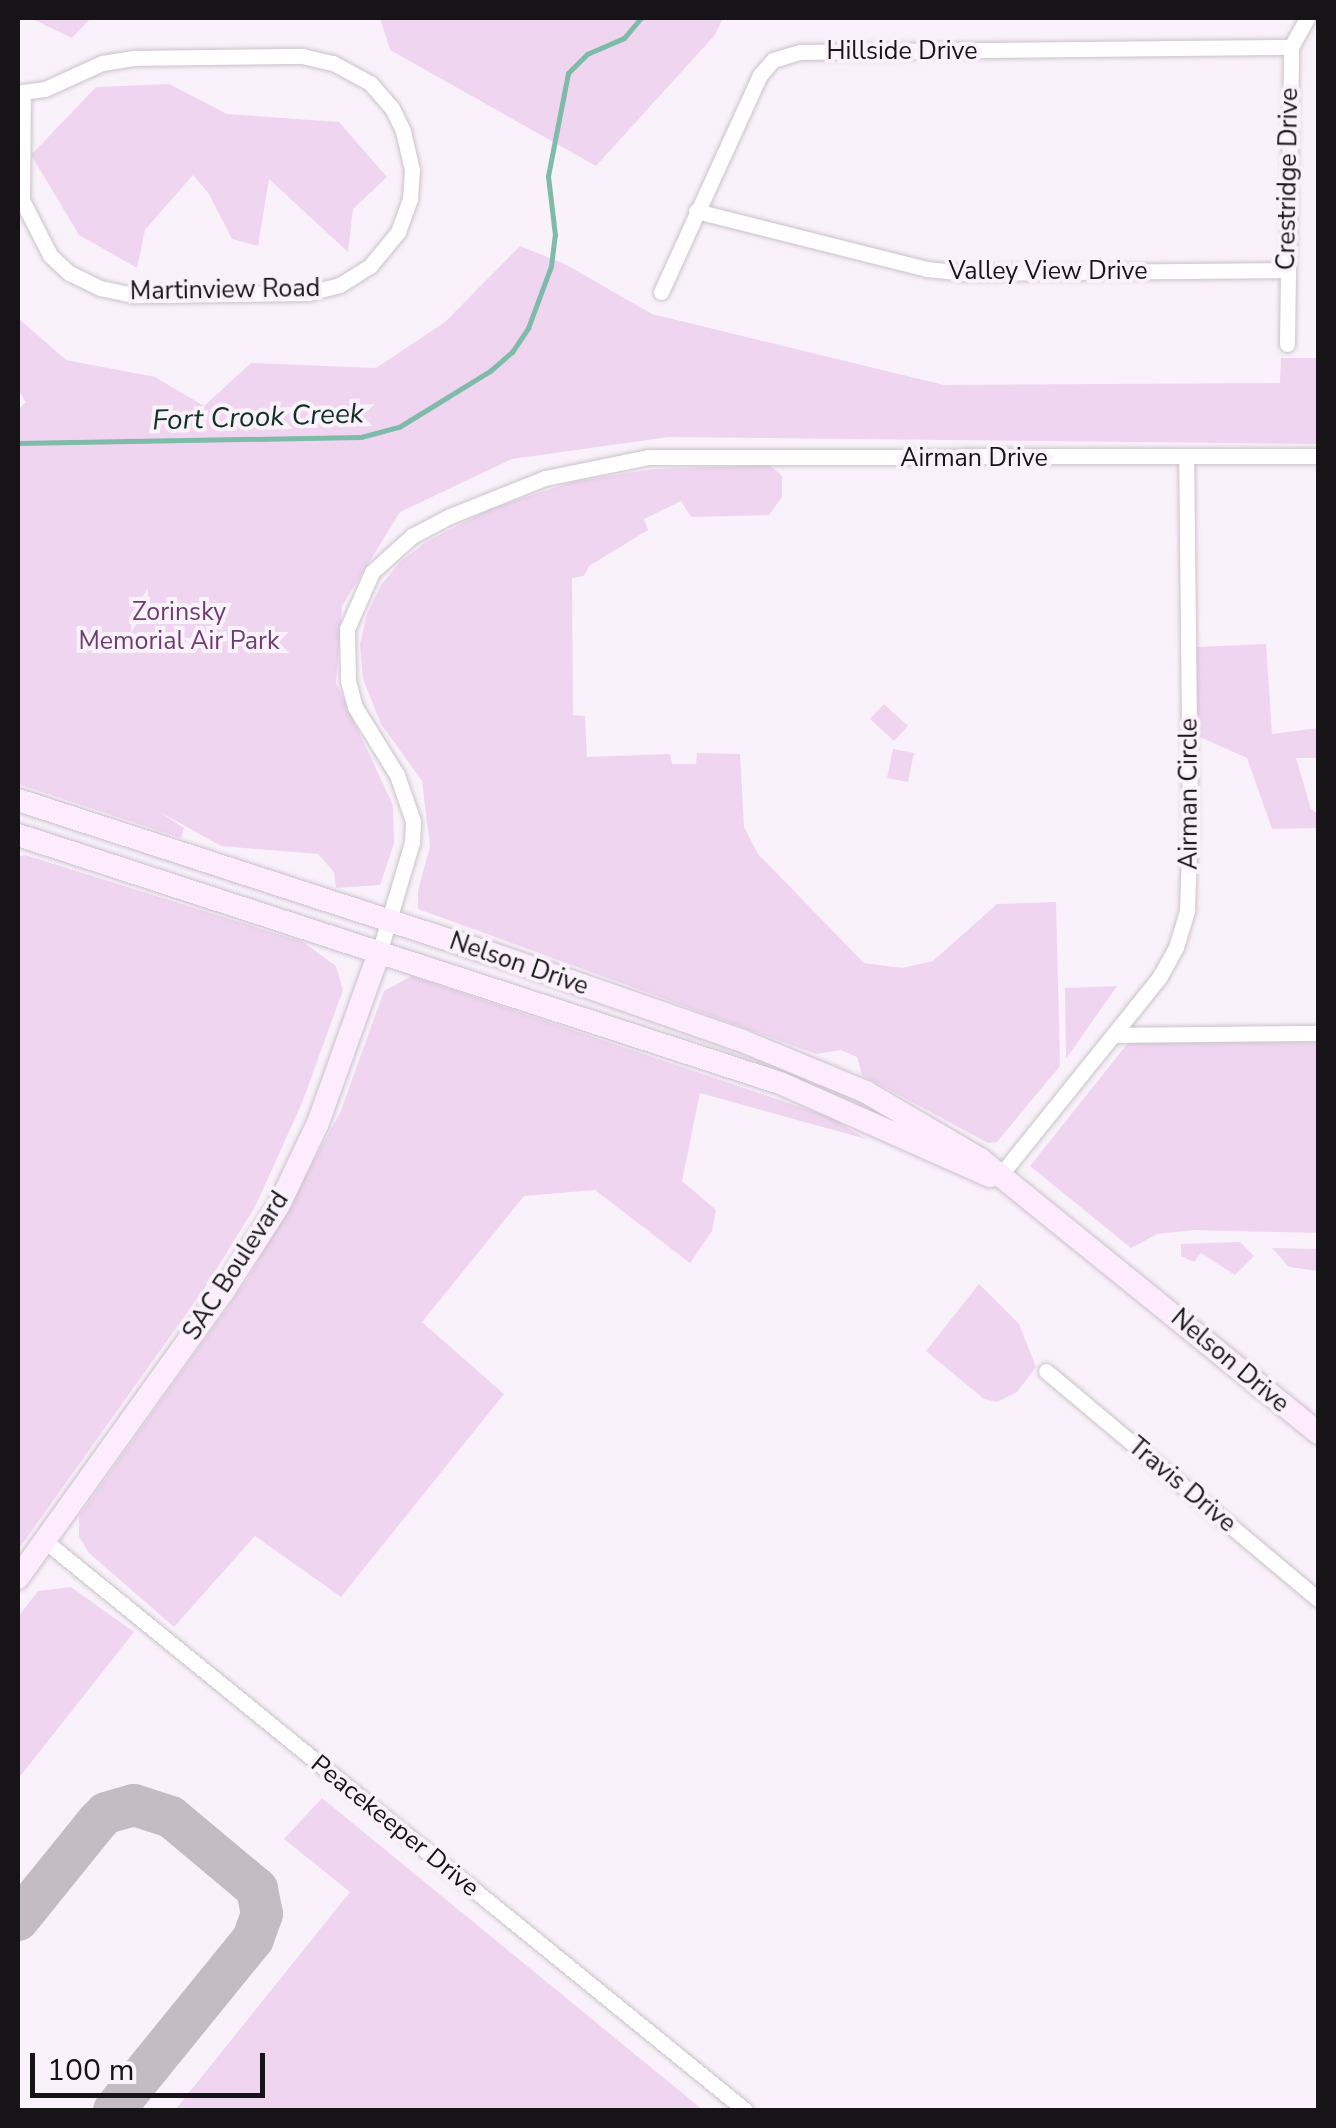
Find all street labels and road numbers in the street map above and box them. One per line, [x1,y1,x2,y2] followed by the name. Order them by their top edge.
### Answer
[827,36,977,66] street label: Hillside Drive
[1271,87,1305,271] street label: Crestridge Drive
[948,256,1148,286] street label: Valley View Drive
[130,273,320,307] street label: Martinview Road
[900,443,1048,473] street label: Airman Drive
[1174,718,1204,870] street label: Airman Circle
[446,926,592,1002] street label: Nelson Drive
[177,1186,295,1346] street label: SAC Boulevard
[1165,1303,1295,1419] street label: Nelson Drive
[1122,1431,1242,1539] street label: Travis Drive
[305,1749,485,1903] street label: Peacekeeper Drive

